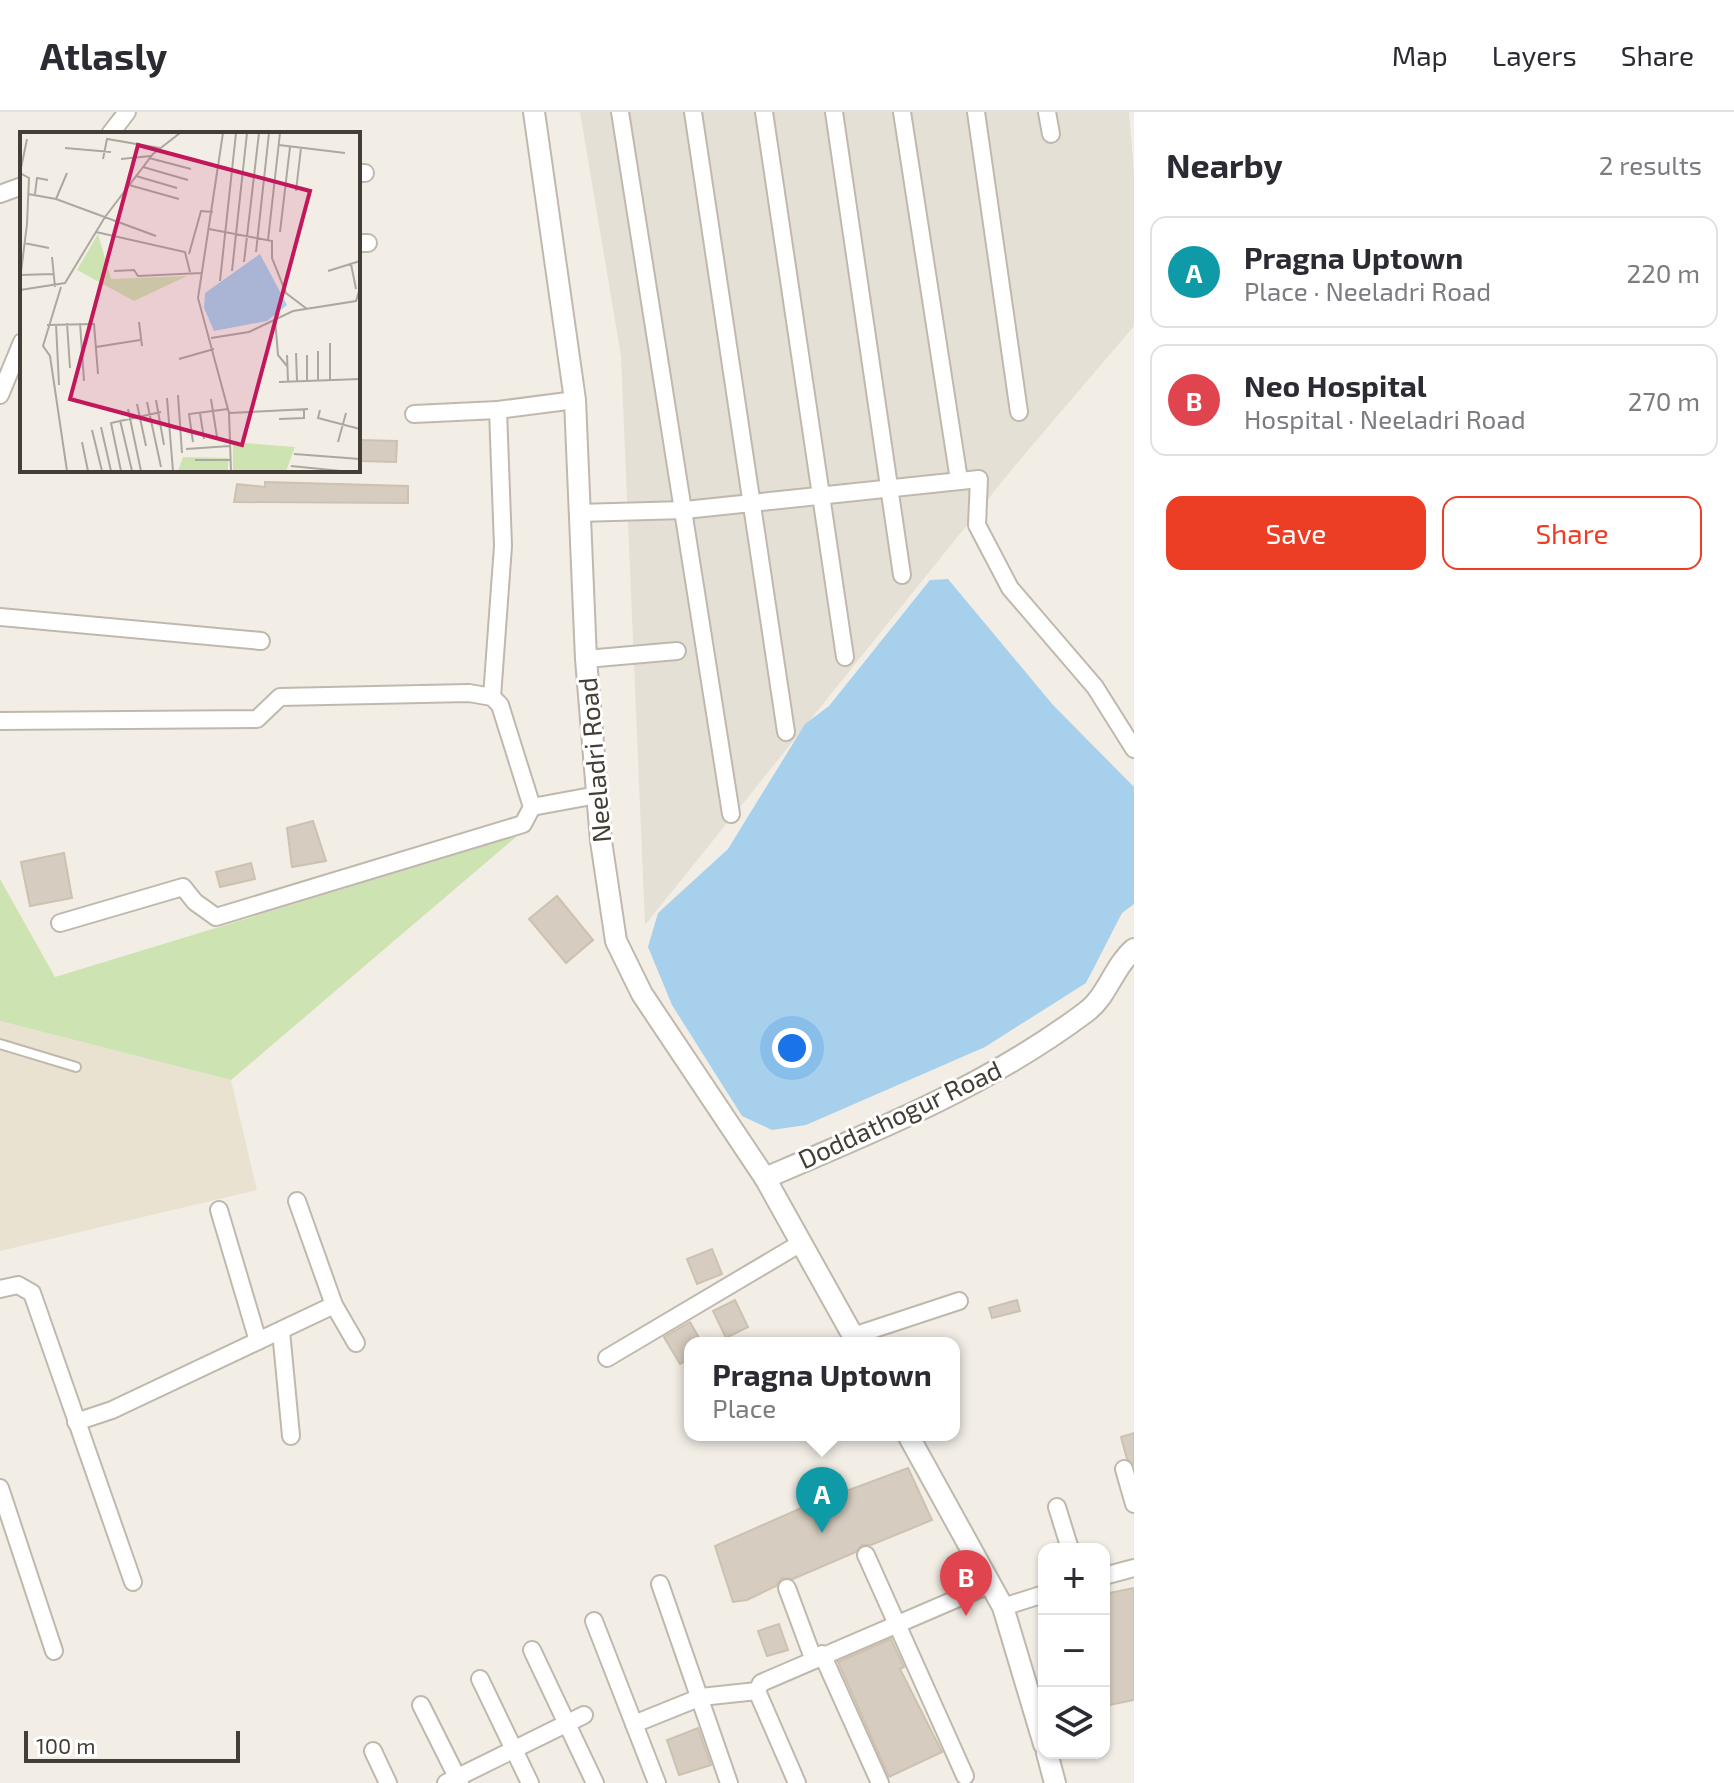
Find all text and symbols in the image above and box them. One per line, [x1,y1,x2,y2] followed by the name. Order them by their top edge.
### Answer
[40,32,167,78] text: Atlasly
[1392,38,1448,72] text: Map
[1492,38,1577,72] text: Layers
[1621,38,1694,72] text: Share
[20,132,360,472] inset map
[1166,144,1283,185] text: Nearby
[1599,149,1702,180] text: 2 results
[1244,239,1463,275] text: Pragna Uptown
[1186,257,1202,288] text: A
[1627,257,1700,288] text: 220 m
[1244,275,1491,306] text: Place · Neeladri Road
[1244,367,1427,403] text: Neo Hospital
[1186,385,1202,416] text: B
[1628,385,1700,416] text: 270 m
[1244,403,1526,434] text: Hospital · Neeladri Road
[1166,496,1426,570] button: Save
[1442,496,1702,570] button: Share
[571,676,616,844] street label: Neeladri Road
[772,1028,812,1068] your location
[793,1053,1006,1174] street label: Doddathogur Road
[684,1337,960,1441] popup
[712,1356,932,1392] text: Pragna Uptown
[712,1392,776,1423] text: Place
[796,1467,848,1533] pin: A
[1038,1543,1110,1759] map controls
[1038,1543,1110,1615] button: +
[940,1550,992,1616] pin: B
[1038,1615,1110,1687] button: −
[1038,1687,1110,1759] button: layers
[24,1727,240,1763] scale bar
[36,1732,95,1758] text: 100 m

